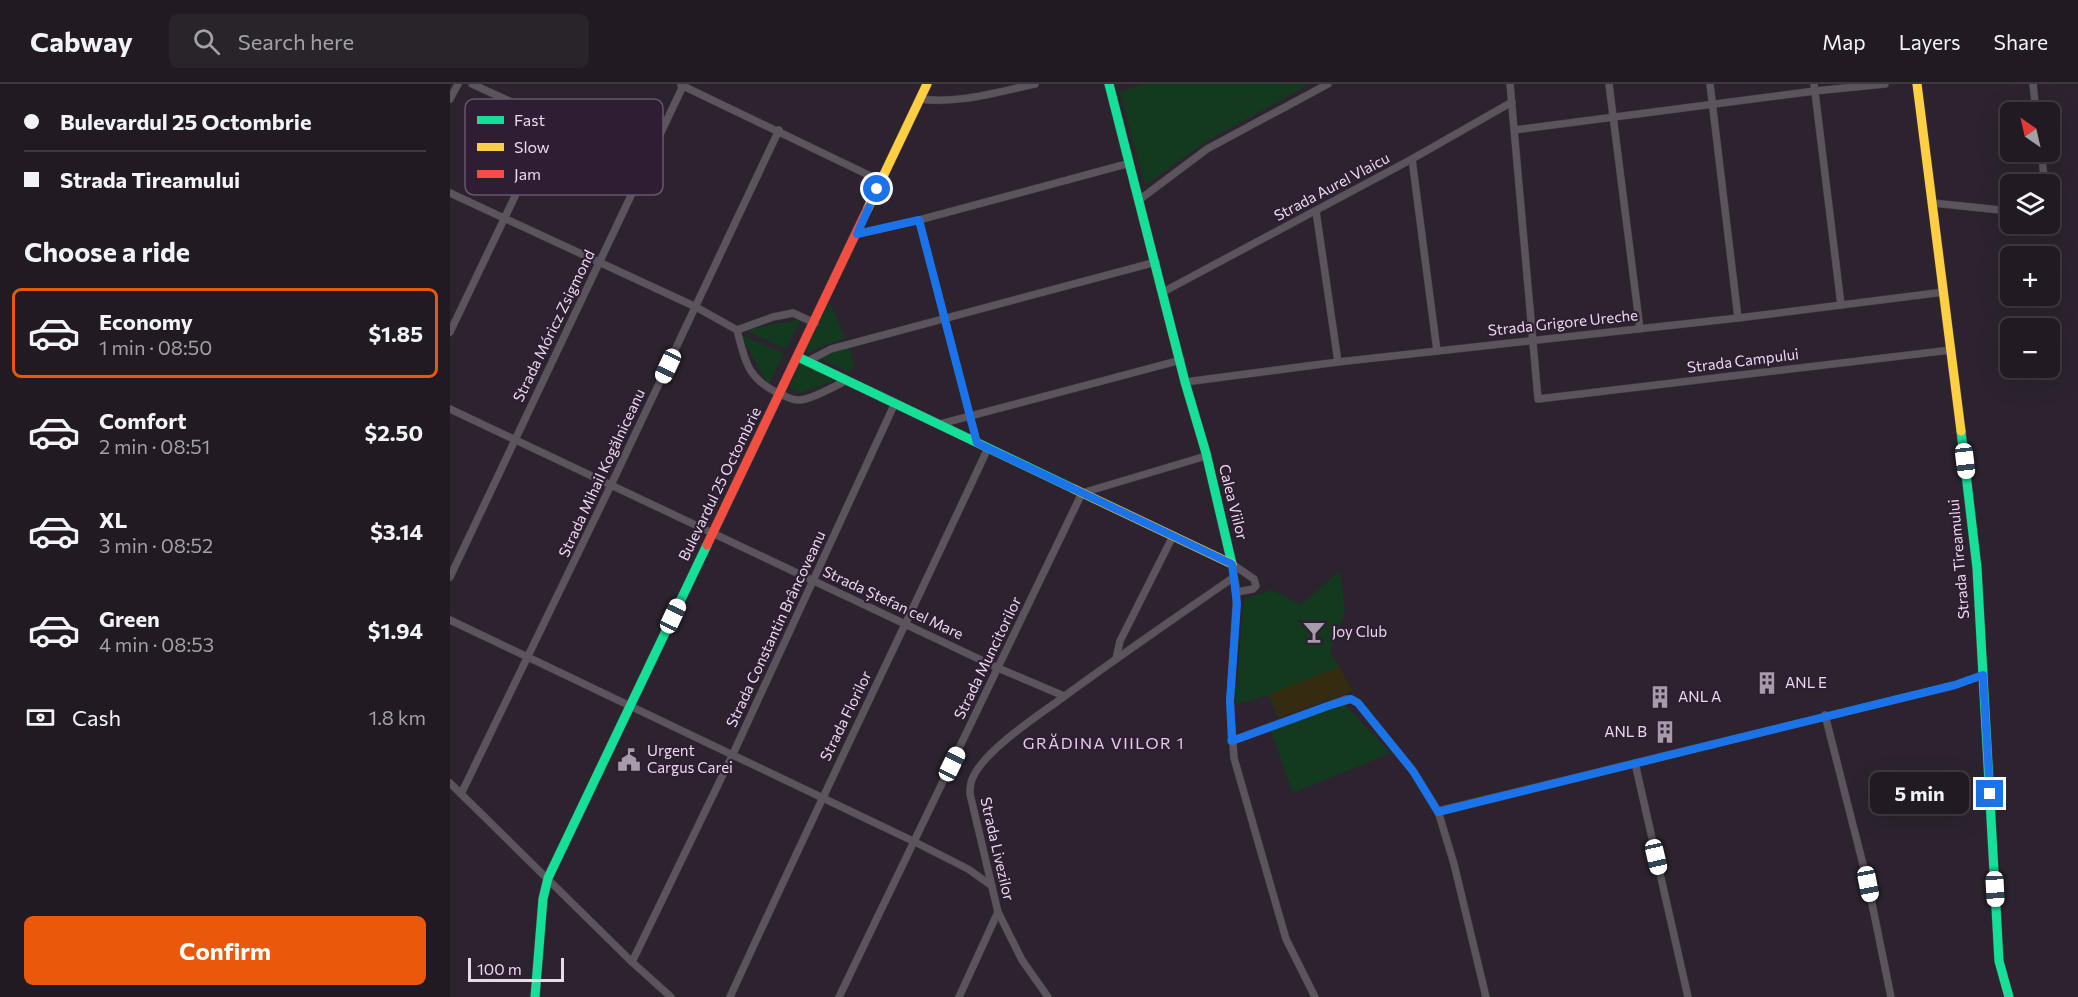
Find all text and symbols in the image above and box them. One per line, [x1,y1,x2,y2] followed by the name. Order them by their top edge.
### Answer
[169,14,589,68] search box
[30,24,133,58] text: Cabway
[190,25,223,58] icon: search
[238,28,354,55] text: Search here
[1822,29,1866,54] text: Map
[1899,29,1961,54] text: Layers
[1994,29,2048,54] text: Share
[465,99,663,195] legend
[2000,102,2060,162] north arrow
[2000,102,2060,378] map controls
[60,108,312,135] text: Bulevardul 25 Octombrie
[514,110,545,129] text: Fast
[514,137,550,156] text: Slow
[1271,148,1392,224] street label: Strada Aurel Vlaicu
[514,164,541,183] text: Jam
[60,166,240,193] text: Strada Tireamului
[2000,174,2060,234] button: layers
[863,175,890,202] route start
[24,235,190,268] text: Choose a ride
[2000,246,2060,306] button: +
[508,247,598,405] street label: Strada Móricz Zsigmond
[1487,305,1639,339] street label: Strada Grigore Ureche
[27,306,81,360] icon: car
[99,308,193,335] text: Economy
[2000,318,2060,378] button: −
[368,320,423,347] text: $1.85
[99,335,212,359] text: 1 min · 08:50
[1686,344,1800,376] street label: Strada Campului
[652,346,684,386] car
[554,385,648,560] street label: Strada Mihail Kogălniceanu
[674,404,764,563] street label: Bulevardul 25 Octombrie
[27,405,81,459] icon: car
[99,407,187,434] text: Comfort
[365,419,423,446] text: $2.50
[99,434,210,458] text: 2 min · 08:51
[1954,442,1976,480] car
[1216,462,1252,541] street label: Calea Viilor
[1944,498,1972,620] street label: Strada Tireamului
[27,504,81,558] icon: car
[99,506,127,533] text: XL
[370,518,423,545] text: $3.14
[722,527,829,730] street label: Strada Constantin Brâncoveanu
[99,533,213,557] text: 3 min · 08:52
[819,562,967,644] street label: Strada Ștefan cel Mare
[950,593,1025,722] street label: Strada Muncitorilor
[657,596,689,636] car
[27,603,81,657] icon: car
[99,605,160,632] text: Green
[368,617,423,644] text: $1.94
[1301,619,1327,645] bar icon: Joy Club
[1332,622,1387,640] place label: Joy Club
[99,632,214,656] text: 4 min · 08:53
[816,668,875,763] street label: Strada Florilor
[1754,670,1780,696] building icon: ANL E
[1785,673,1827,691] place label: ANL E
[1647,684,1673,710] building icon: ANL A
[1678,687,1721,705] place label: ANL A
[24,701,57,734] icon: cash
[72,704,121,731] text: Cash
[369,705,426,729] text: 1.8 km
[1652,719,1678,745] building icon: ANL B
[1604,722,1647,740] place label: ANL B
[1023,733,1185,752] district label: GRĂDINA VIILOR 1
[647,741,733,776] place label: Urgent Cargus Carei
[936,744,968,784] car
[616,747,642,773] public building icon: Urgent Cargus Carei
[1870,773,1969,815] callout: 5 min
[1976,780,2003,807] route end
[1894,781,1945,805] text: 5 min
[977,795,1019,902] street label: Strada Livezilor
[1643,837,1669,877] car
[1856,865,1880,903] car
[1985,871,2005,907] car
[24,916,426,985] button: Confirm
[468,955,564,982] scale bar
[477,959,522,978] text: 100 m

